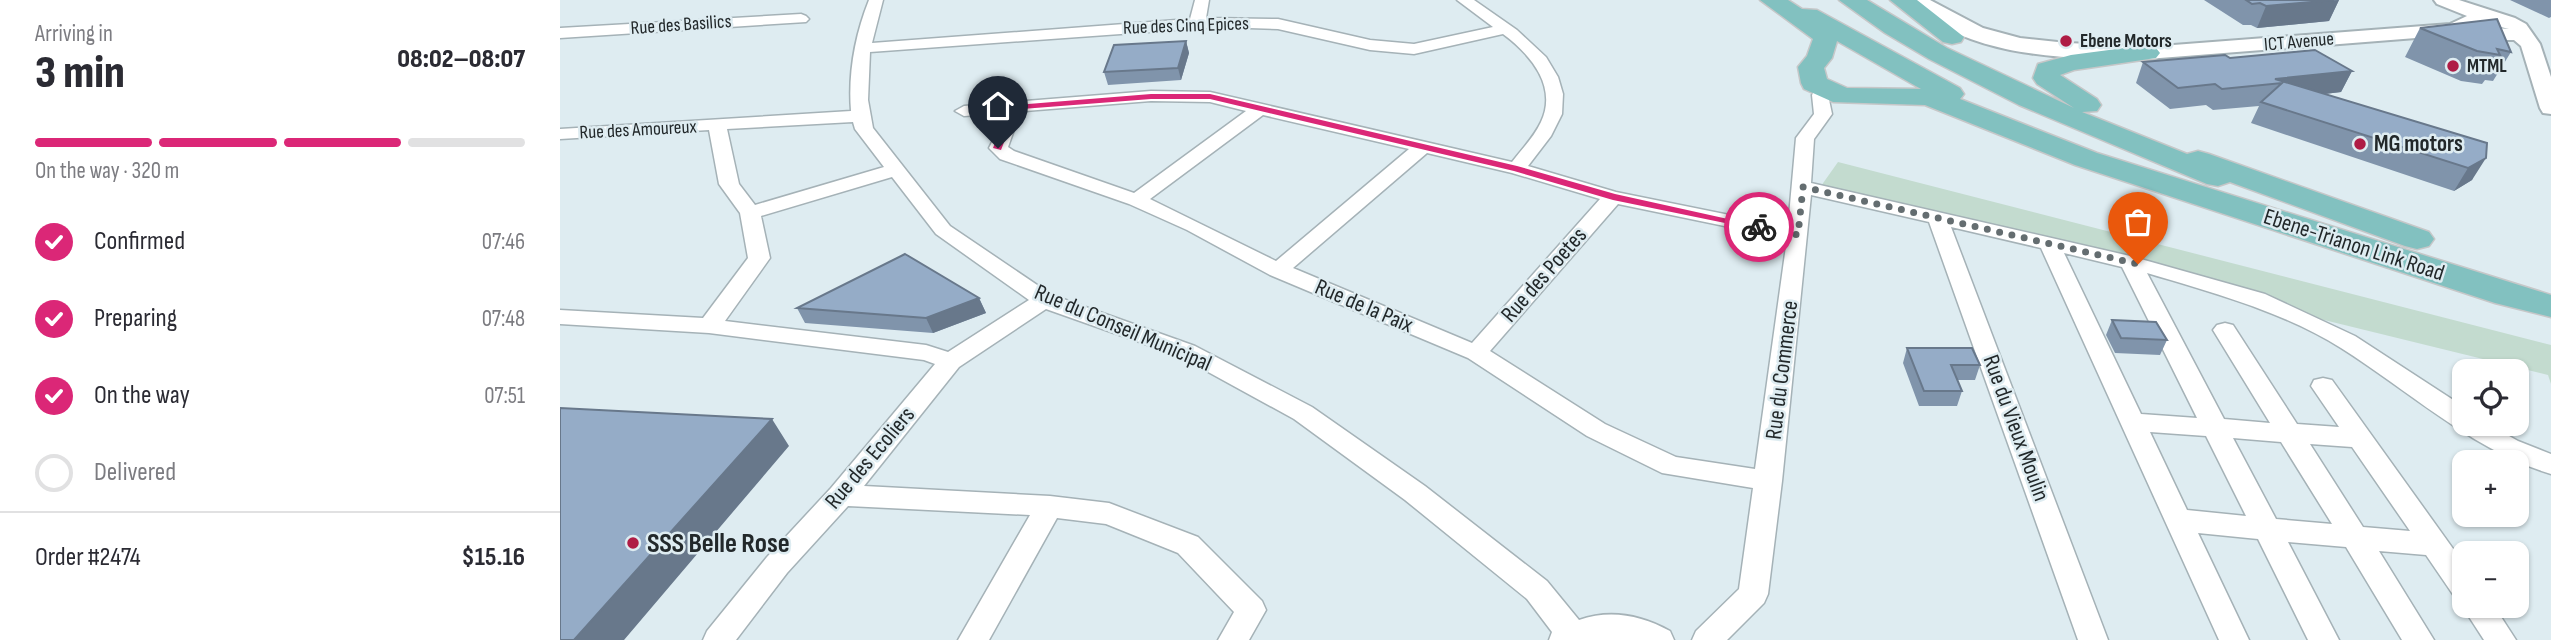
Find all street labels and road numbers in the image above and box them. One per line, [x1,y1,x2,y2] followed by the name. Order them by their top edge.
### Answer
[630,10,732,40] street label: Rue des Basilics
[1123,12,1249,40] street label: Rue des Cinq Epices
[2263,27,2335,57] street label: ICT Avenue
[579,115,697,145] street label: Rue des Amoureux
[2260,203,2448,287] street label: Ebene-Trianon Link Road
[1495,222,1593,328] street label: Rue des Poetes
[1311,273,1417,339] street label: Rue de la Paix
[1030,278,1216,378] street label: Rue du Conseil Municipal
[1760,299,1804,441] street label: Rue du Commerce
[1977,351,2055,505] street label: Rue du Vieux Moulin
[819,401,921,515] street label: Rue des Ecoliers

